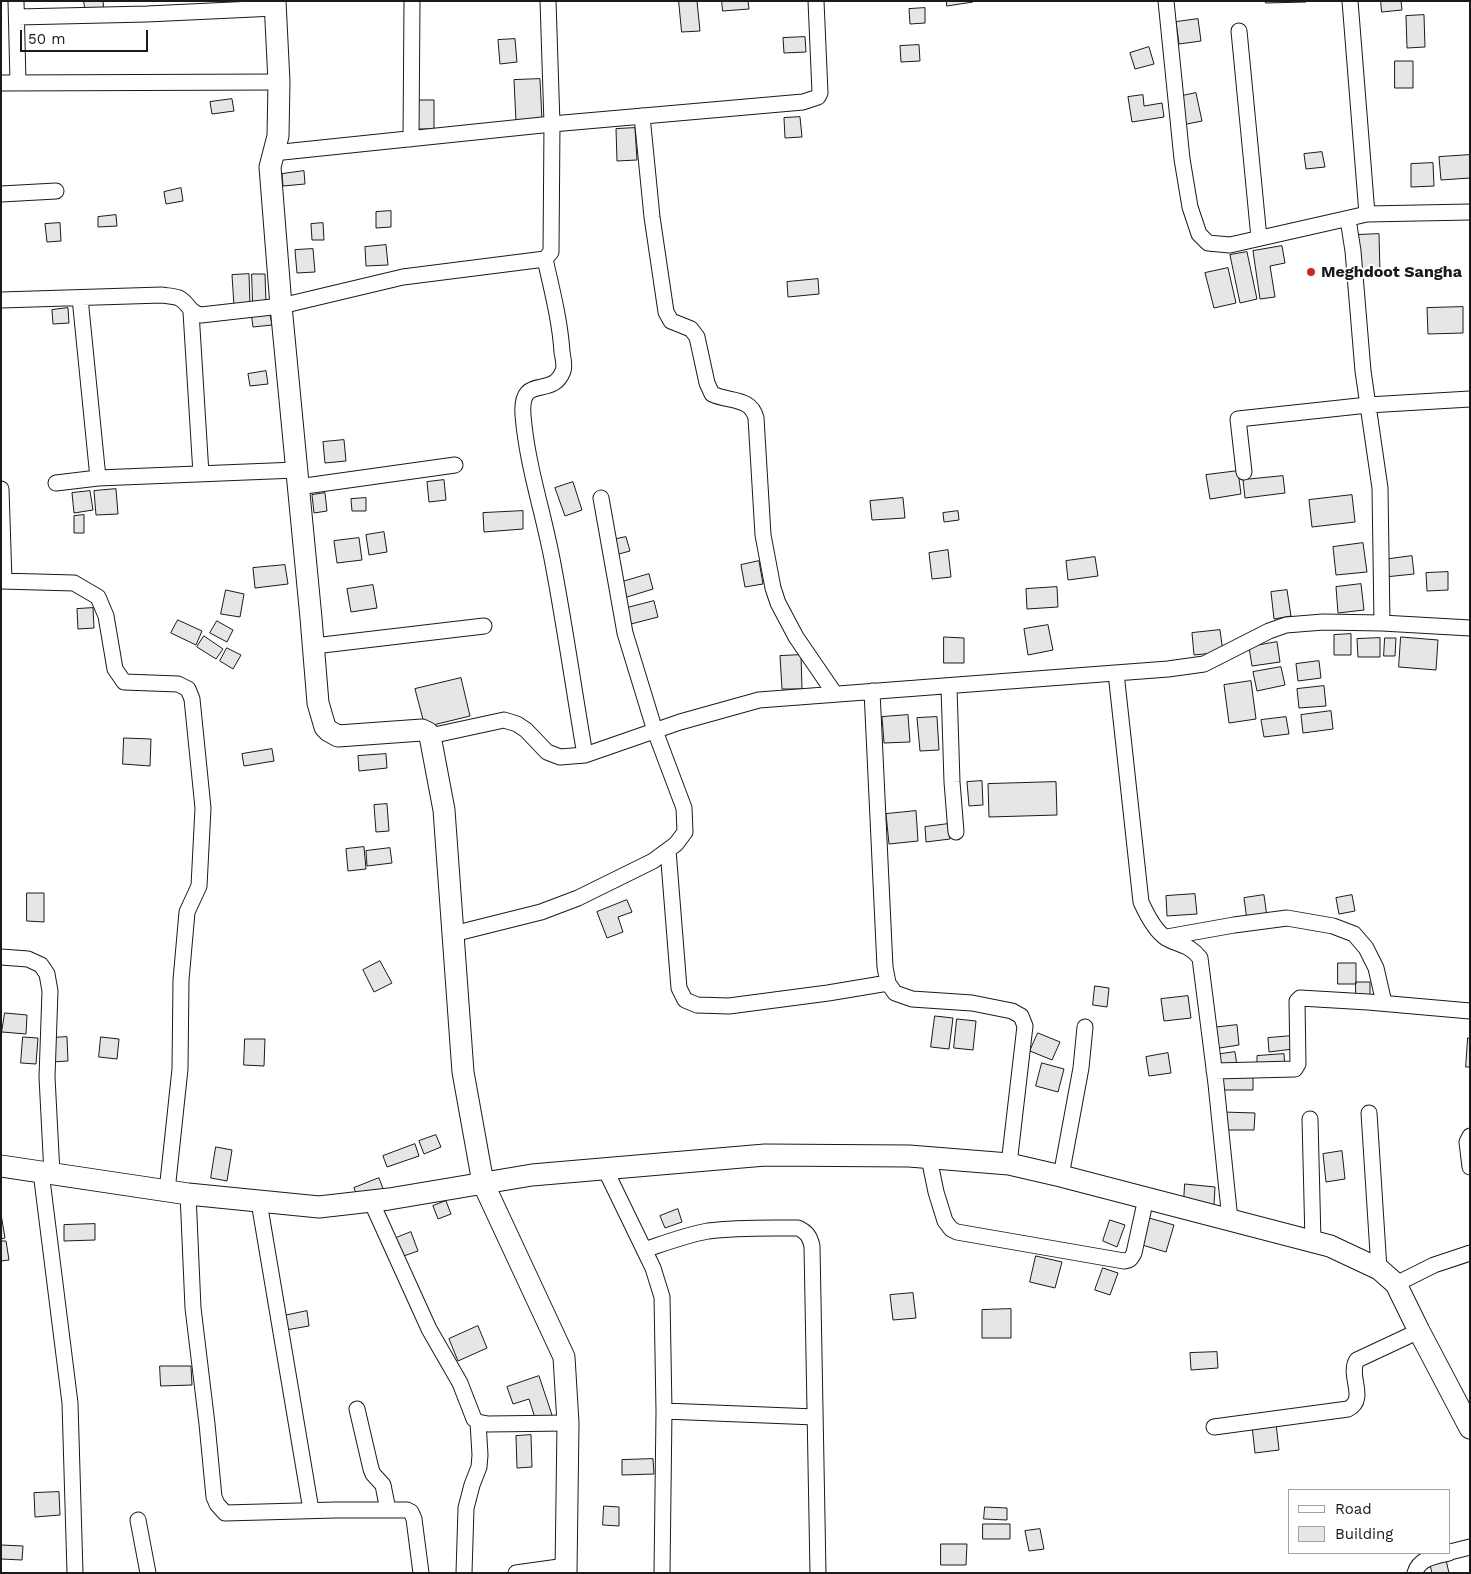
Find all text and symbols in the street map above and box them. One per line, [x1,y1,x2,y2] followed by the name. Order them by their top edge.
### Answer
[22,20,150,52] scale bar
[28,30,65,48] text: 50 m
[1321,262,1462,282] place label: Meghdoot Sangha
[1305,266,1317,278] marker: Meghdoot Sangha
[1288,1489,1451,1554] legend
[1335,1500,1372,1518] text: Road
[1335,1525,1393,1543] text: Building

